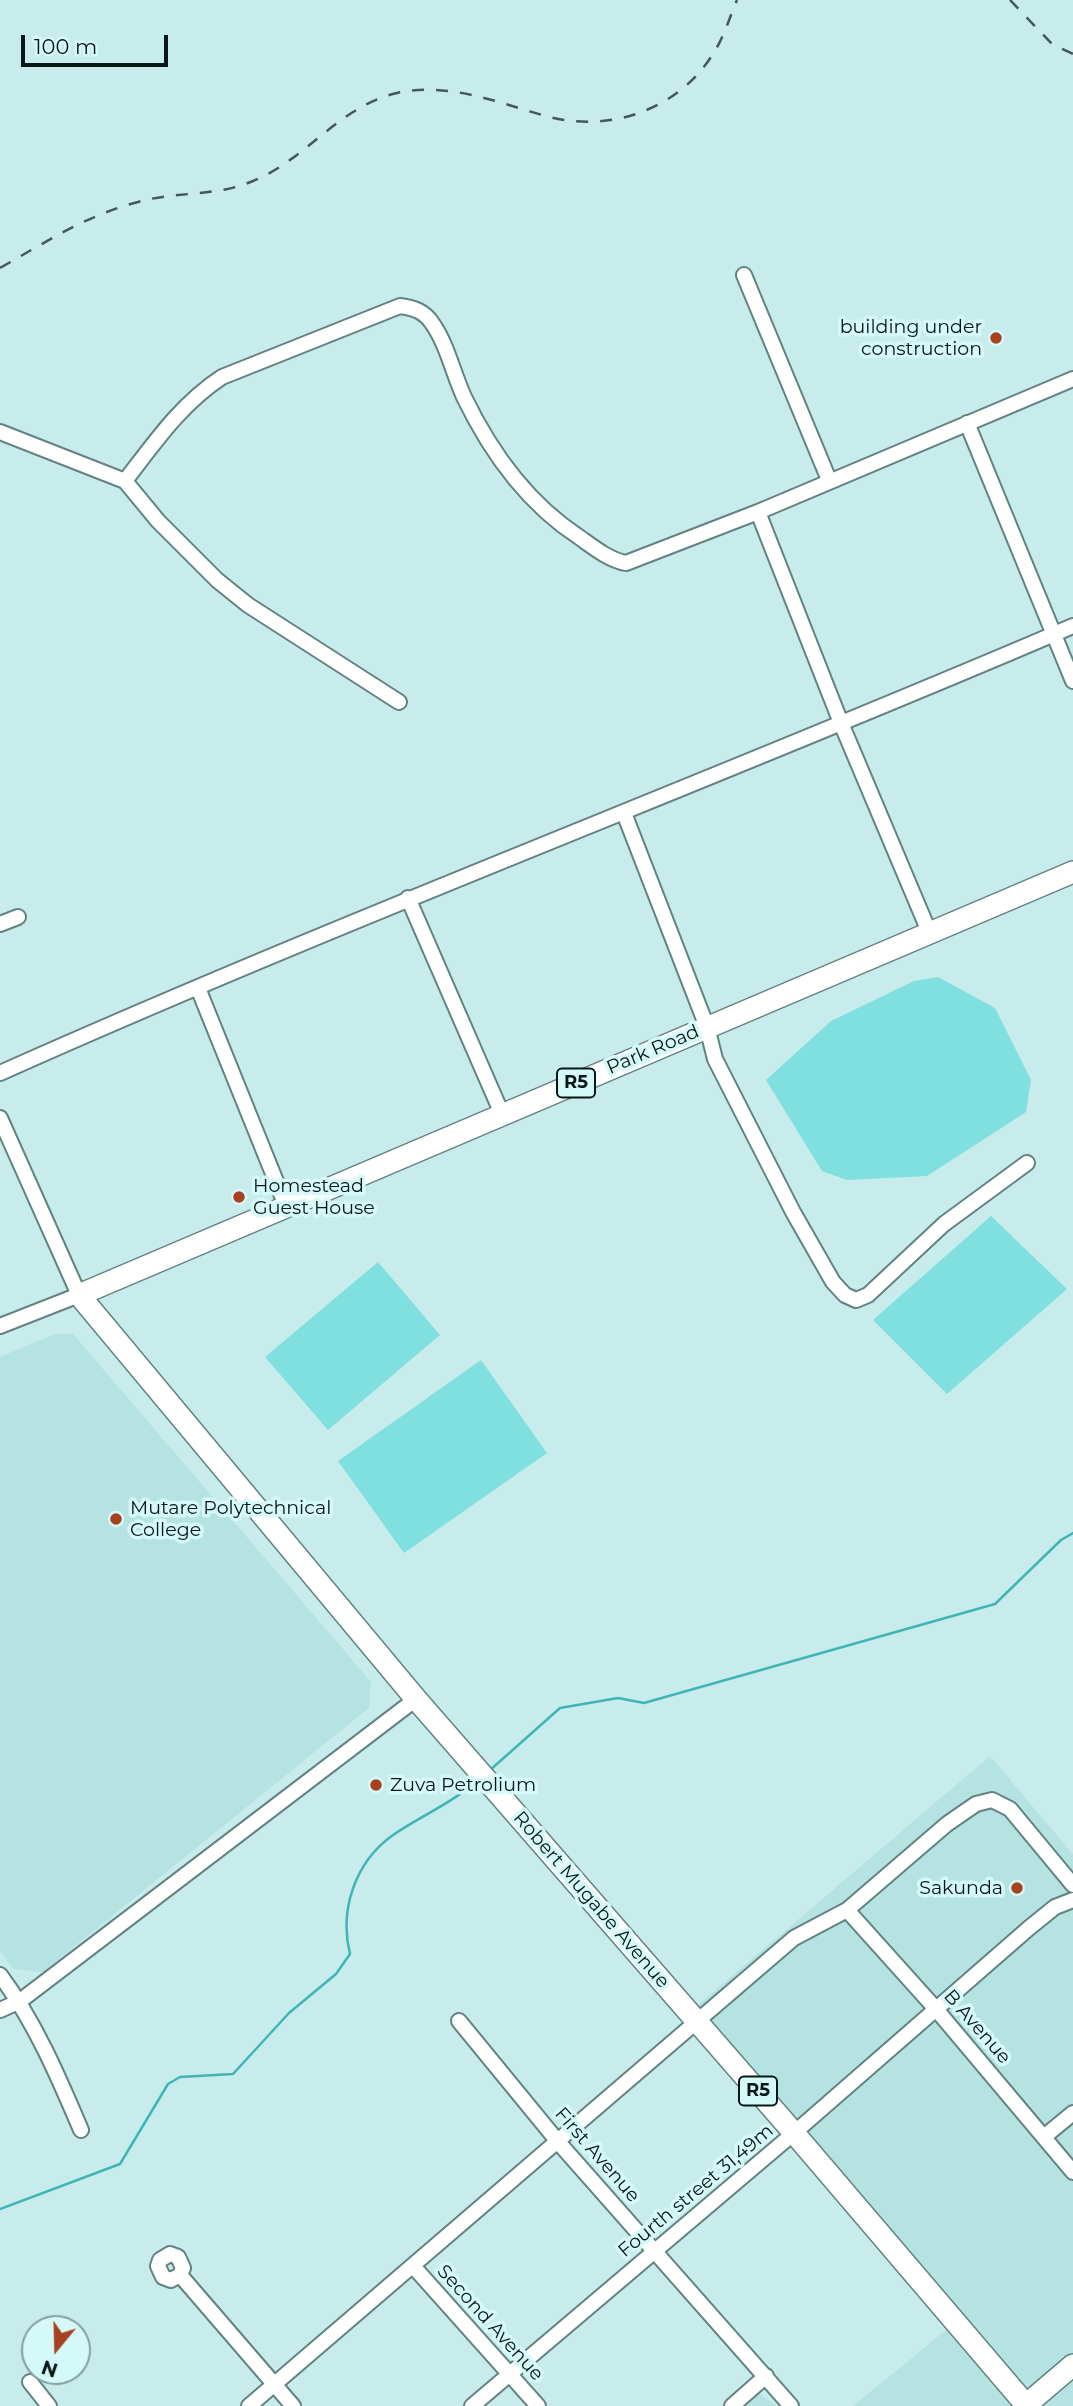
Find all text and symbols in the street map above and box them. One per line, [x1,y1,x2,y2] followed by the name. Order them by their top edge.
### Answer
[24,21,172,65] scale bar
[34,34,97,59] text: 100 m
[840,316,982,360] place label: building under construction
[988,330,1004,346] marker: building under construction
[603,1020,703,1080] street label: Park Road
[557,1068,595,1098] road number: R5
[253,1175,375,1219] place label: Homestead Guest House
[231,1189,247,1205] marker: Homestead Guest House
[130,1497,331,1541] place label: Mutare Polytechnical College
[108,1511,124,1527] marker: Mutare Polytechnical College
[390,1774,536,1796] place label: Zuva Petrolium
[368,1777,384,1793] marker: Zuva Petrolium
[508,1807,674,1993] street label: Robert Mugabe Avenue
[919,1877,1003,1899] place label: Sakunda
[1009,1880,1025,1896] marker: Sakunda
[939,1985,1015,2069] street label: B Avenue
[739,2076,777,2106] road number: R5
[550,2103,644,2207] street label: First Avenue
[614,2119,778,2263] street label: Fourth street 31,49m
[432,2260,548,2386] street label: Second Avenue
[21,2315,91,2385] north arrow
[39,2355,61,2382] text: N

